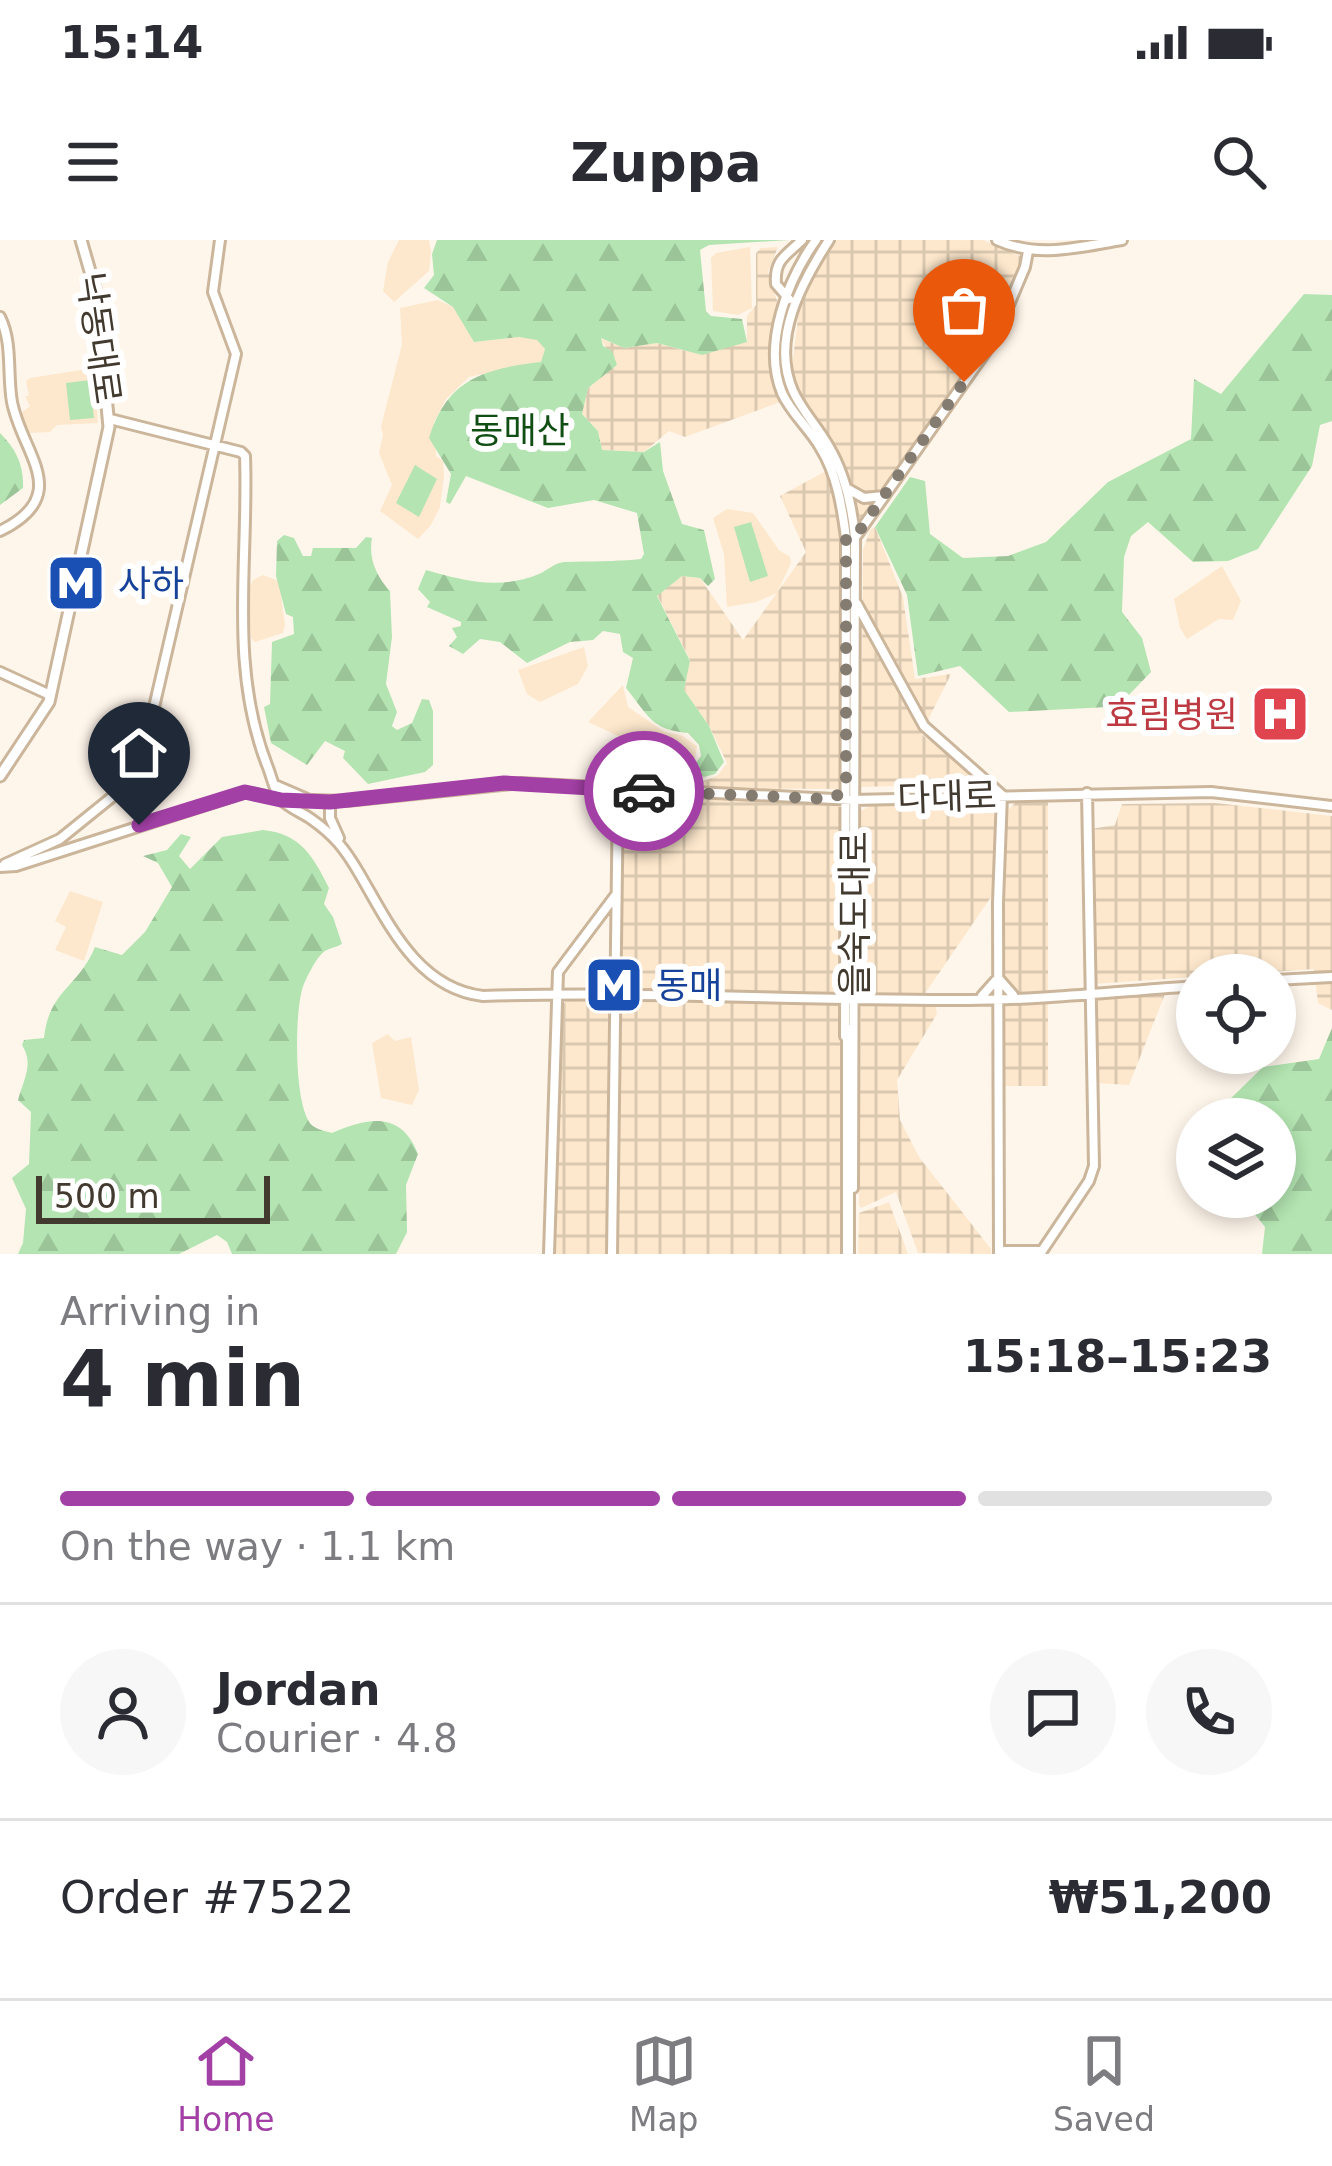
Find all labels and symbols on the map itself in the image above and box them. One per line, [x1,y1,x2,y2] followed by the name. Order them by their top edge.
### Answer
[913,259,1015,382] pin
[69,270,129,406] street label: 낙동대로
[470,410,570,451] park label: 동매산
[45,552,107,614] metro station icon: 사하
[118,563,184,604] place label: 사하
[1249,683,1311,745] hospital icon: 효림병원
[1106,694,1238,735] place label: 효림병원
[88,702,190,825] pin
[584,731,704,851] courier
[897,775,997,819] street label: 다대로
[834,831,875,997] street label: 을숙도대로
[583,954,645,1016] metro station icon: 동매
[656,965,722,1006] place label: 동매
[36,1170,270,1223] scale bar

